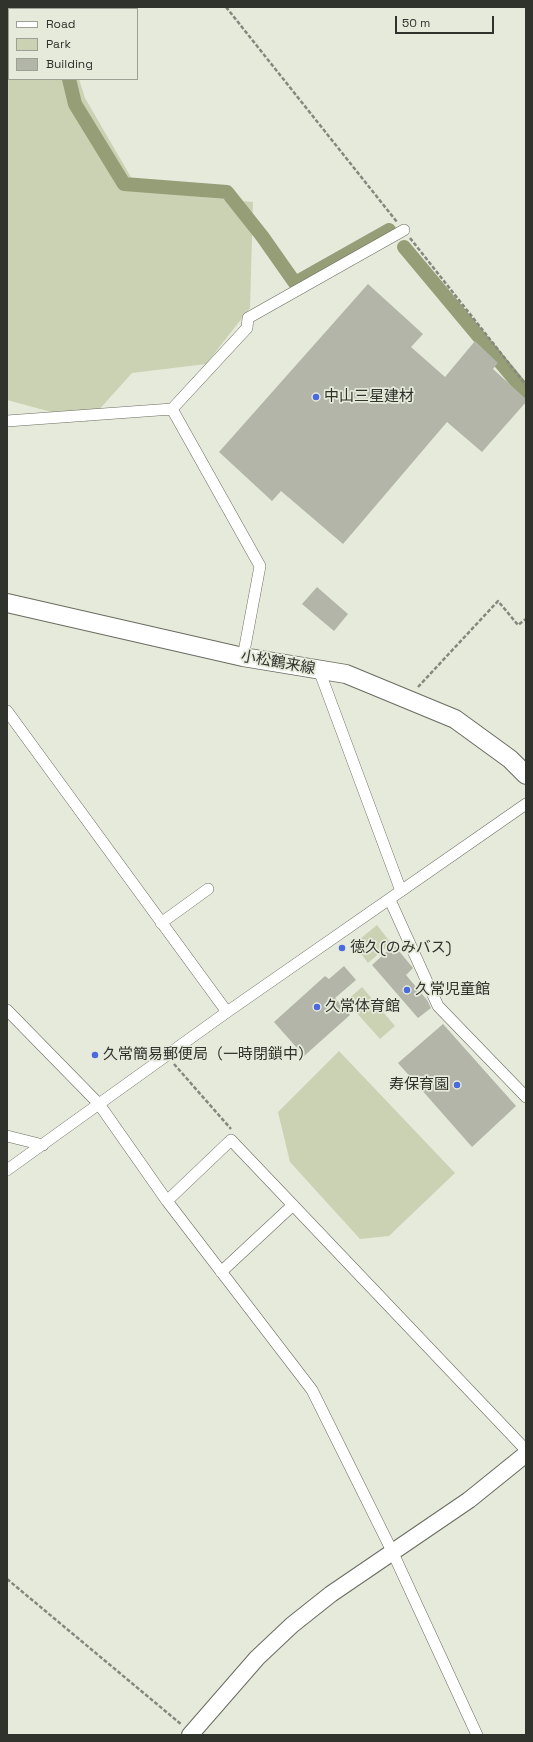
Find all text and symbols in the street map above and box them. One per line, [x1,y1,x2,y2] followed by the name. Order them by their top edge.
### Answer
[8,8,138,80] legend
[397,8,496,34] scale bar
[402,15,430,31] text: 50 m
[46,16,75,32] text: Road
[46,36,71,52] text: Park
[46,56,93,72] text: Building
[324,388,414,406] place label: 中山三星建材
[311,392,321,402] marker: 中山三星建材
[240,648,316,678] street label: 小松鶴来線
[350,939,451,957] place label: 徳久(のみバス)
[337,943,347,953] marker: 徳久(のみバス)
[415,981,490,999] place label: 久常児童館
[402,985,412,995] marker: 久常児童館
[325,998,400,1016] place label: 久常体育館
[312,1002,322,1012] marker: 久常体育館
[103,1046,313,1064] place label: 久常簡易郵便局（一時閉鎖中）
[90,1050,100,1060] marker: 久常簡易郵便局（一時閉鎖中）
[389,1076,449,1094] place label: 寿保育園
[452,1080,462,1090] marker: 寿保育園

